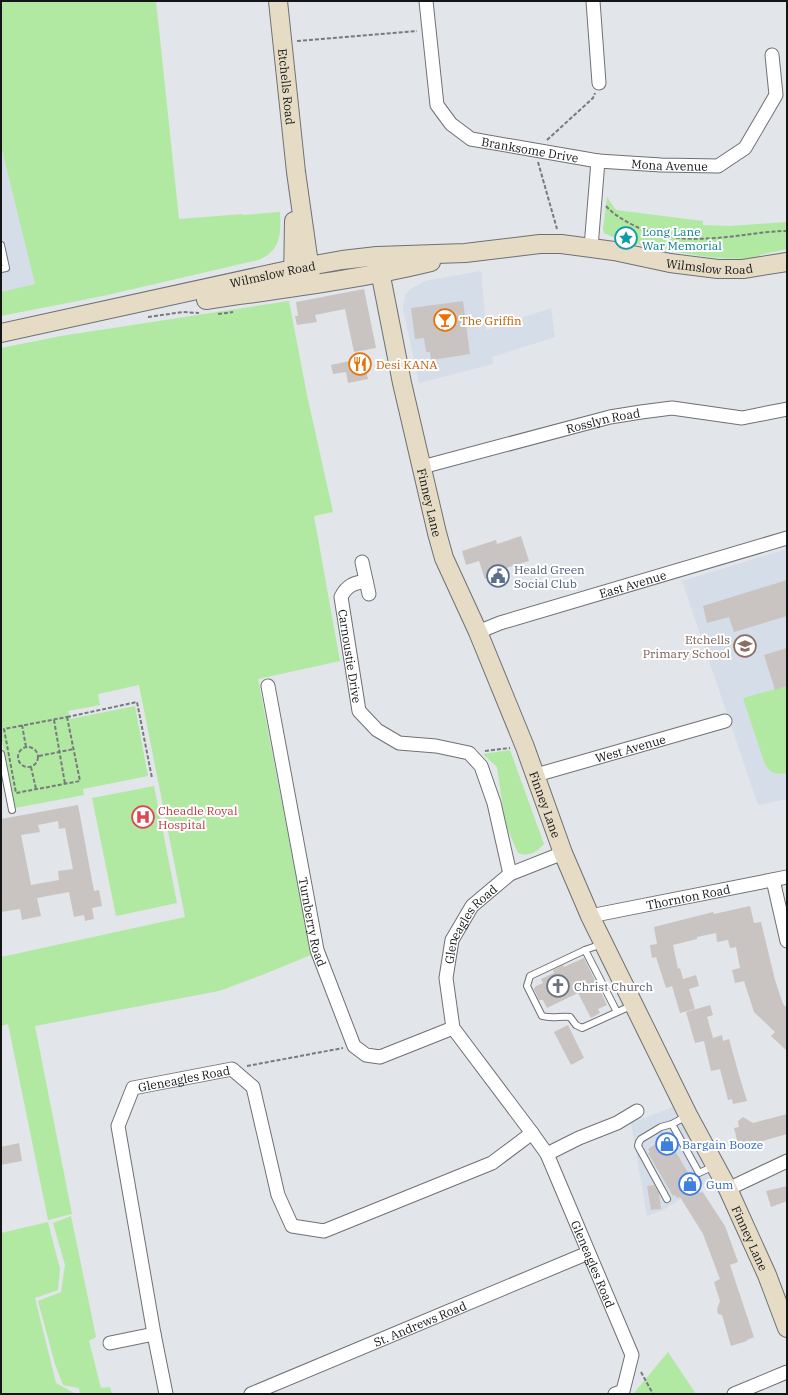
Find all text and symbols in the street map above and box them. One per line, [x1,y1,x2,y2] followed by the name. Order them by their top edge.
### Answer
[276,48,298,125] street label: Etchells Road
[480,133,580,165] street label: Branksome Drive
[631,156,708,173] street label: Mona Avenue
[642,224,722,253] place label: Long Lane War Memorial
[613,225,639,251] place icon: Long Lane War Memorial
[665,255,754,277] street label: Wilmslow Road
[228,258,317,290] street label: Wilmslow Road
[432,307,458,333] bar icon: The Griffin
[460,313,522,328] place label: The Griffin
[347,351,373,377] restaurant icon: Desi KANA
[376,357,438,372] place label: Desi KANA
[564,405,641,436] street label: Rosslyn Road
[415,467,445,538] street label: Finney Lane
[514,562,585,591] place label: Heald Green Social Club
[485,563,511,589] public building icon: Heald Green Social Club
[597,567,668,601] street label: East Avenue
[336,608,365,704] street label: Carnoustie Drive
[643,632,730,661] place label: Etchells Primary School
[732,633,758,659] school or university icon: Etchells Primary School
[593,731,667,765] street label: West Avenue
[527,769,564,840] street label: Finney Lane
[158,803,238,832] place label: Cheadle Royal Hospital
[130,804,156,830] hospital icon: Cheadle Royal Hospital
[296,876,330,968] street label: Turnberry Road
[441,881,500,965] street label: Gleneagles Road
[645,881,731,912] street label: Thornton Road
[545,973,571,999] church icon: Christ Church
[574,979,653,994] place label: Christ Church
[137,1062,231,1094] street label: Gleneagles Road
[654,1131,680,1157] shop icon: Bargain Booze
[682,1137,763,1152] place label: Bargain Booze
[677,1171,703,1197] shop icon: Gum
[706,1177,734,1192] place label: Gum
[729,1203,771,1273] street label: Finney Lane
[568,1218,618,1310] street label: Gleneagles Road
[371,1297,468,1349] street label: St. Andrews Road

